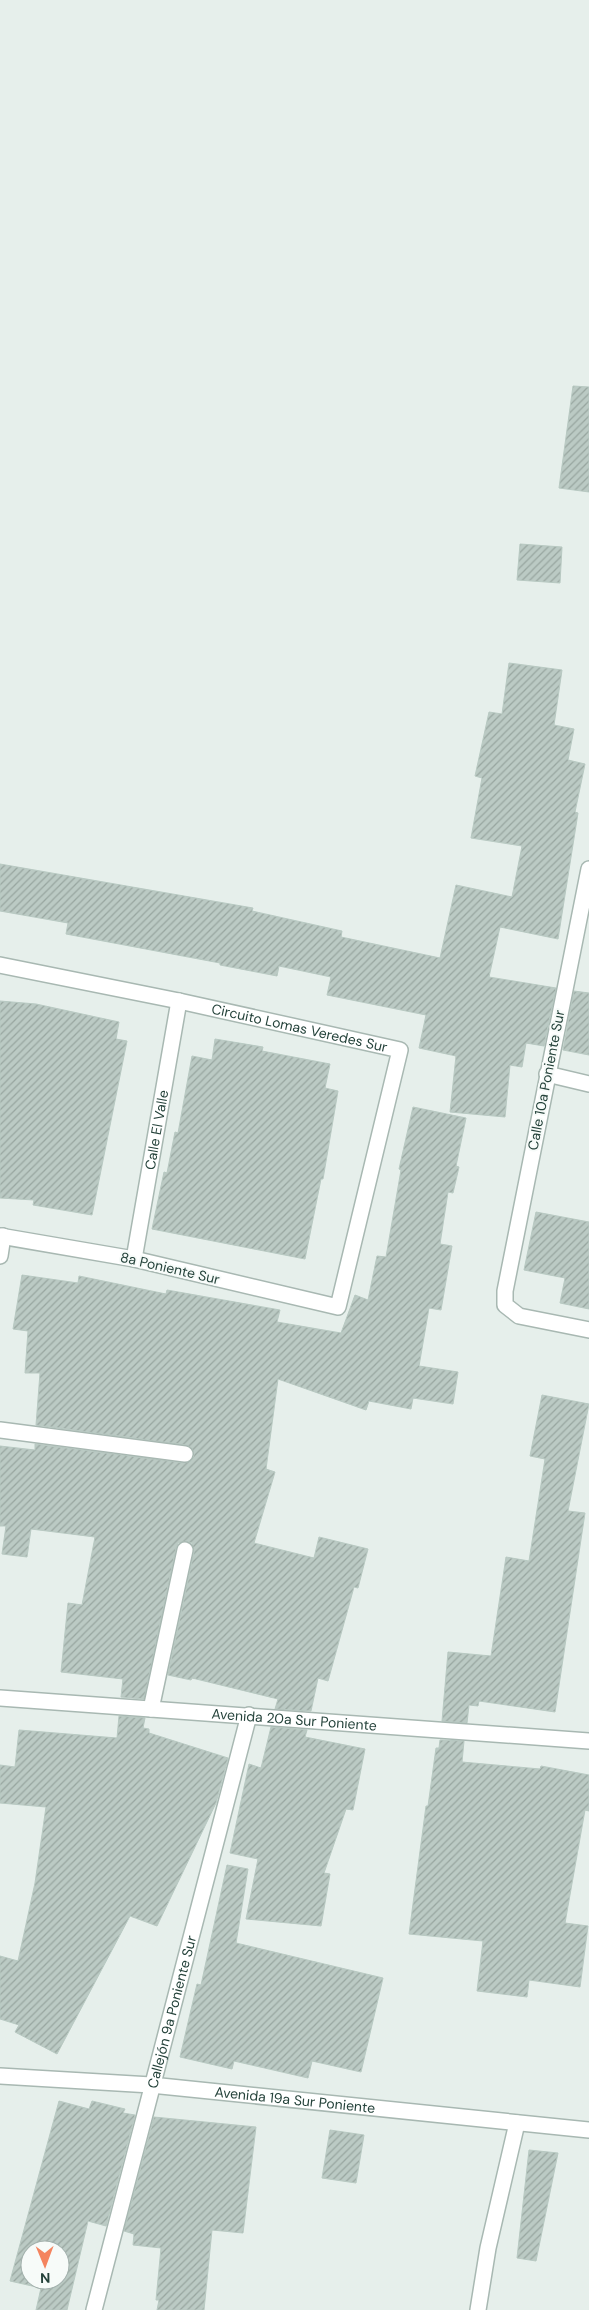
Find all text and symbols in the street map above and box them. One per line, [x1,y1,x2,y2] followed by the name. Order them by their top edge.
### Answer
[210,999,389,1056] street label: Circuito Lomas Veredes Sur
[524,1008,568,1152] street label: Calle 10a Poniente Sur
[141,1089,172,1171] street label: Calle El Valle
[119,1248,221,1288] street label: 8a Poniente Sur
[211,1704,378,1734] street label: Avenida 20a Sur Poniente
[143,1934,200,2090] street label: Callejón 9a Poniente Sur
[214,2083,376,2117] street label: Avenida 19a Sur Poniente
[20,2240,70,2290] north arrow
[40,2269,50,2287] text: N

